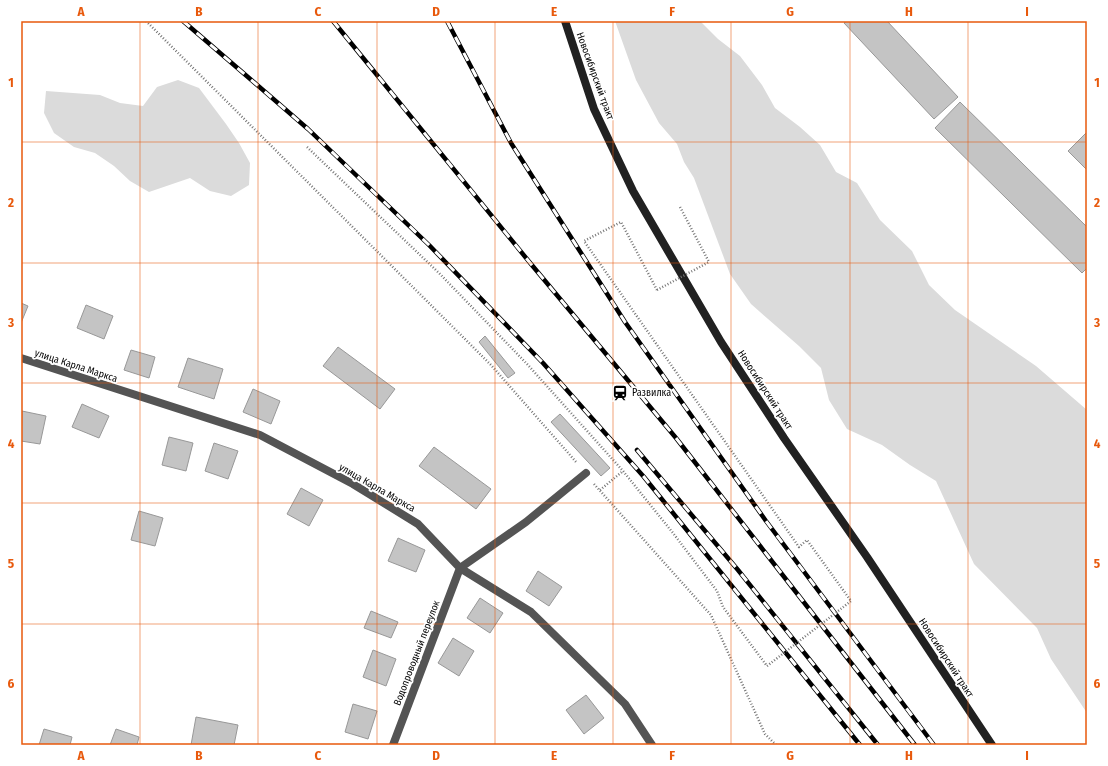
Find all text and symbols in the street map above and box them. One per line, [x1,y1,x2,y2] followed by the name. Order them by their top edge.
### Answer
[76,4,85,19] text: A
[195,4,203,19] text: B
[315,4,322,19] text: C
[432,4,440,19] text: D
[551,4,557,19] text: E
[669,4,675,19] text: F
[786,4,794,19] text: G
[905,4,913,19] text: H
[1025,4,1029,19] text: I
[574,31,617,122] street label: Новосибирский тракт
[8,75,14,90] text: 1
[1094,75,1100,90] text: 1
[7,195,14,210] text: 2
[1093,195,1100,210] text: 2
[7,315,14,330] text: 3
[1093,315,1100,330] text: 3
[33,347,119,385] street label: улица Карла Маркса
[735,348,796,433] street label: Новосибирский тракт
[611,384,629,402] station icon: Развилка
[632,387,671,399] place label: Развилка
[8,436,15,451] text: 4
[1094,436,1101,451] text: 4
[337,461,417,515] street label: улица Карла Маркса
[8,556,14,571] text: 5
[1094,556,1100,571] text: 5
[391,598,443,707] street label: Водопроводный переулок
[916,616,977,701] street label: Новосибирский тракт
[8,676,15,691] text: 6
[1094,676,1101,691] text: 6
[76,748,85,763] text: A
[195,748,203,763] text: B
[315,748,322,763] text: C
[432,748,440,763] text: D
[551,748,557,763] text: E
[669,748,675,763] text: F
[786,748,794,763] text: G
[905,748,913,763] text: H
[1025,748,1029,763] text: I

